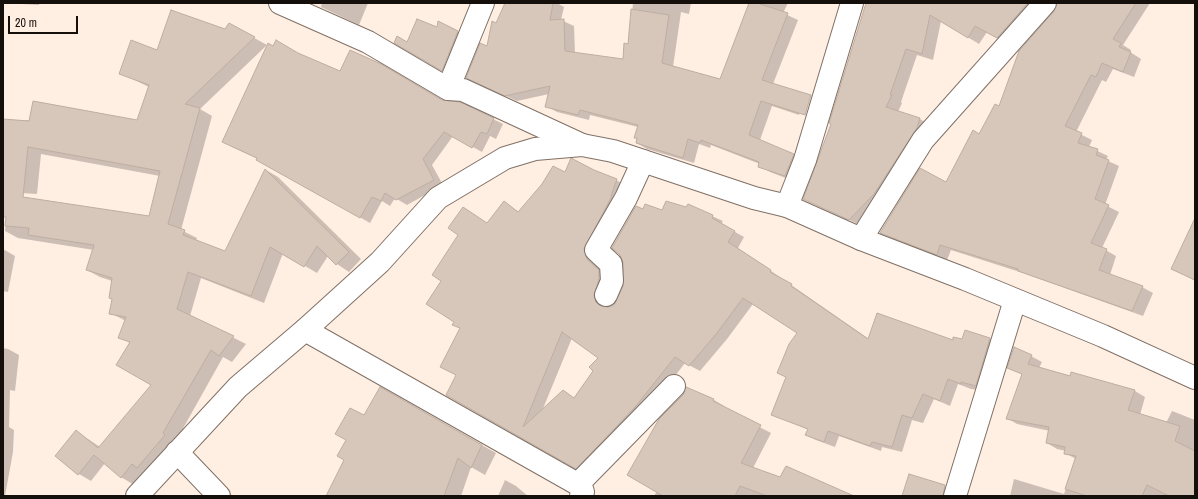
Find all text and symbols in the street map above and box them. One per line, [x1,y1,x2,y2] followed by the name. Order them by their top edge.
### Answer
[10,8,80,34] scale bar
[15,15,37,31] text: 20 m

